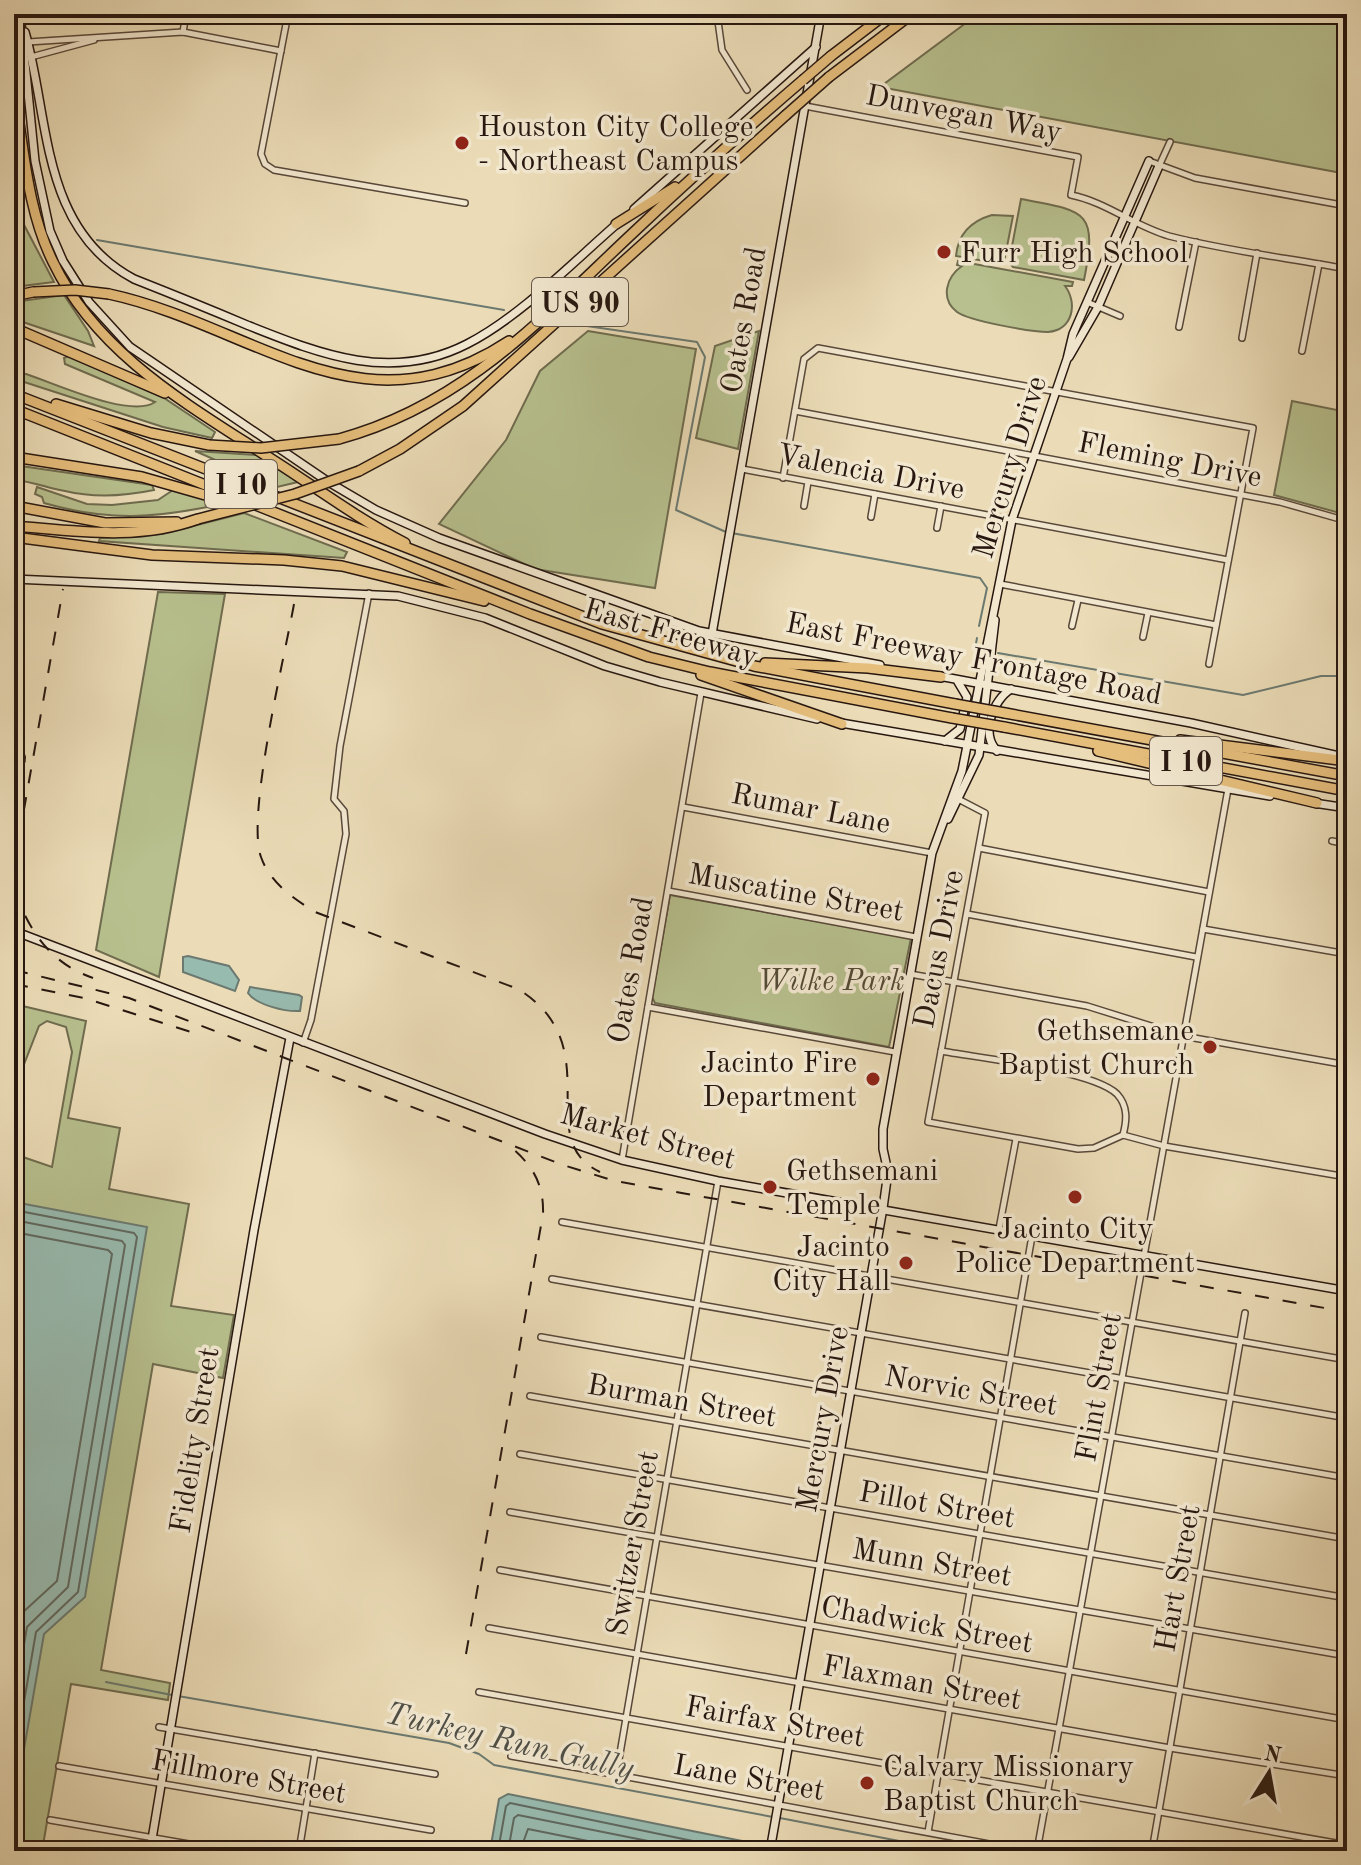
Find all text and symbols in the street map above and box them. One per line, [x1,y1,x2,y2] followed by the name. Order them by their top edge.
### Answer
[863,81,1064,149] street label: Dunvegan Way
[478,113,754,177] place label: Houston City College - Northeast Campus
[453,134,471,152] marker: Houston City College - Northeast Campus
[960,239,1188,269] place label: Furr High School
[935,243,953,261] marker: Furr High School
[717,245,773,396] street label: Oates Road
[532,278,628,326] road number: US 90
[969,373,1053,562] street label: Mercury Drive
[1075,428,1264,494] street label: Fleming Drive
[774,440,967,506] street label: Valencia Drive
[205,460,277,508] road number: I 10
[580,595,761,673] street label: East Freeway
[783,609,1164,711] street label: East Freeway Frontage Road
[1150,737,1222,785] road number: I 10
[728,780,893,840] street label: Rumar Lane
[685,860,906,928] street label: Muscatine Street
[910,868,970,1031] street label: Dacus Drive
[604,895,660,1046] street label: Oates Road
[757,967,905,997] park label: Wilke Park
[998,1017,1194,1081] place label: Gethsemane Baptist Church
[1201,1038,1219,1056] marker: Gethsemane Baptist Church
[700,1049,857,1113] place label: Jacinto Fire Department
[864,1070,882,1088] marker: Jacinto Fire Department
[557,1100,738,1176] street label: Market Street
[786,1157,938,1221] place label: Gethsemani Temple
[761,1178,779,1196] marker: Gethsemani Temple
[1066,1188,1084,1206] marker: Jacinto City Police Department
[955,1215,1195,1279] place label: Jacinto City Police Department
[772,1233,890,1297] place label: Jacinto City Hall
[897,1254,915,1272] marker: Jacinto City Hall
[1072,1310,1128,1464] street label: Flint Street
[793,1324,855,1515] street label: Mercury Drive
[166,1345,226,1536] street label: Fidelity Street
[882,1362,1060,1422] street label: Norvic Street
[585,1371,779,1433] street label: Burman Street
[603,1448,665,1638] street label: Switzer Street
[856,1477,1017,1534] street label: Pillot Street
[1151,1502,1207,1654] street label: Hart Street
[850,1535,1014,1593] street label: Munn Street
[818,1593,1035,1659] street label: Chadwick Street
[820,1652,1023,1716] street label: Flaxman Street
[683,1692,867,1754] street label: Fairfax Street
[382,1699,637,1787] water label: Turkey Run Gully
[1229,1733,1309,1813] north arrow
[1262,1743,1283,1768] text: N
[149,1746,348,1810] street label: Fillmore Street
[671,1751,827,1807] street label: Lane Street
[883,1753,1134,1817] place label: Calvary Missionary Baptist Church
[858,1774,876,1792] marker: Calvary Missionary Baptist Church

